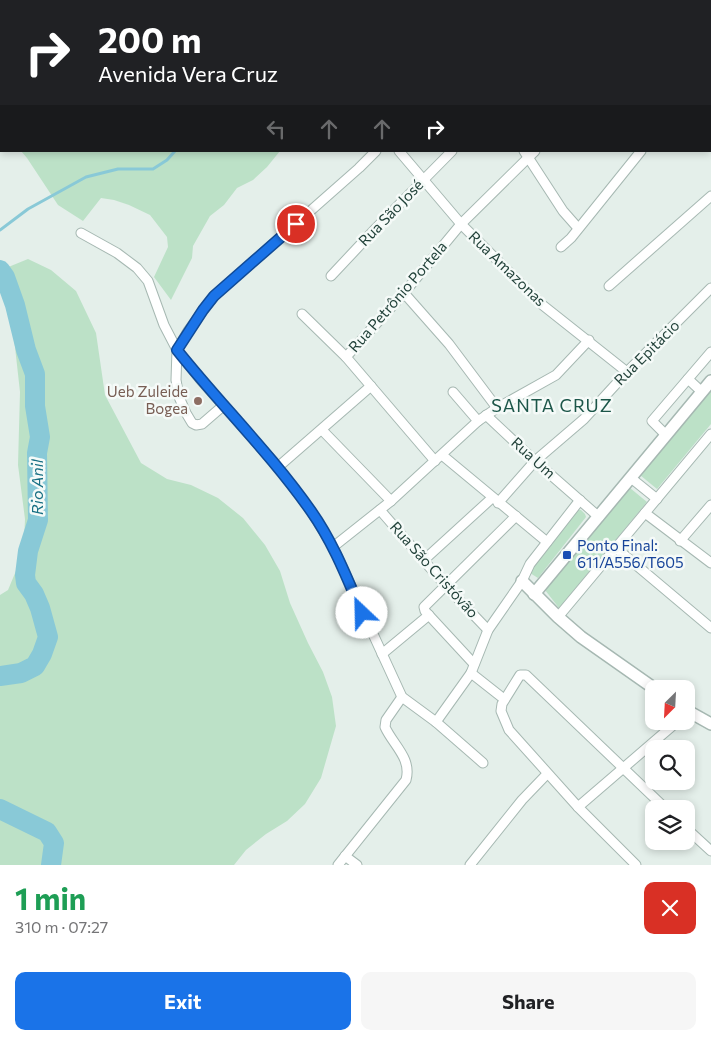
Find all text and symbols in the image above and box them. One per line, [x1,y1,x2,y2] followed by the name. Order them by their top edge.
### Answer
[98,17,201,60] text: 200 m
[15,20,80,85] icon: right
[98,60,278,87] text: Avenida Vera Cruz
[262,115,290,143] icon: left
[315,115,343,143] icon: ahead
[368,115,396,143] icon: ahead
[421,115,449,143] icon: right
[354,175,426,249] street label: Rua São José
[275,203,317,245] pin
[282,210,310,238] icon: arrive
[465,227,550,310] street label: Rua Amazonas
[344,237,450,355] street label: Rua Petrônio Portela
[610,316,683,389] street label: Rua Epitácio
[107,382,188,417] place label: Ueb Zuleide Bogea
[491,394,613,416] district label: SANTA CRUZ
[192,395,204,407] marker: Ueb Zuleide Bogea
[508,433,559,482] street label: Rua Um
[27,458,46,515] water label: Rio Anil
[387,517,483,621] street label: Rua São Cristóvão
[577,536,684,571] place label: Ponto Final: 611/A556/T605
[561,549,573,561] marker: Ponto Final: 611/A556/T605
[335,586,387,638] position arrow
[645,680,695,730] north arrow
[645,680,695,850] map controls
[645,740,695,790] button: search
[645,800,695,850] button: layers
[15,879,86,916] text: 1 min
[644,882,696,934] button: close
[15,917,108,936] text: 310 m · 07:27
[15,972,351,1030] button: Exit
[361,972,696,1030] button: Share

